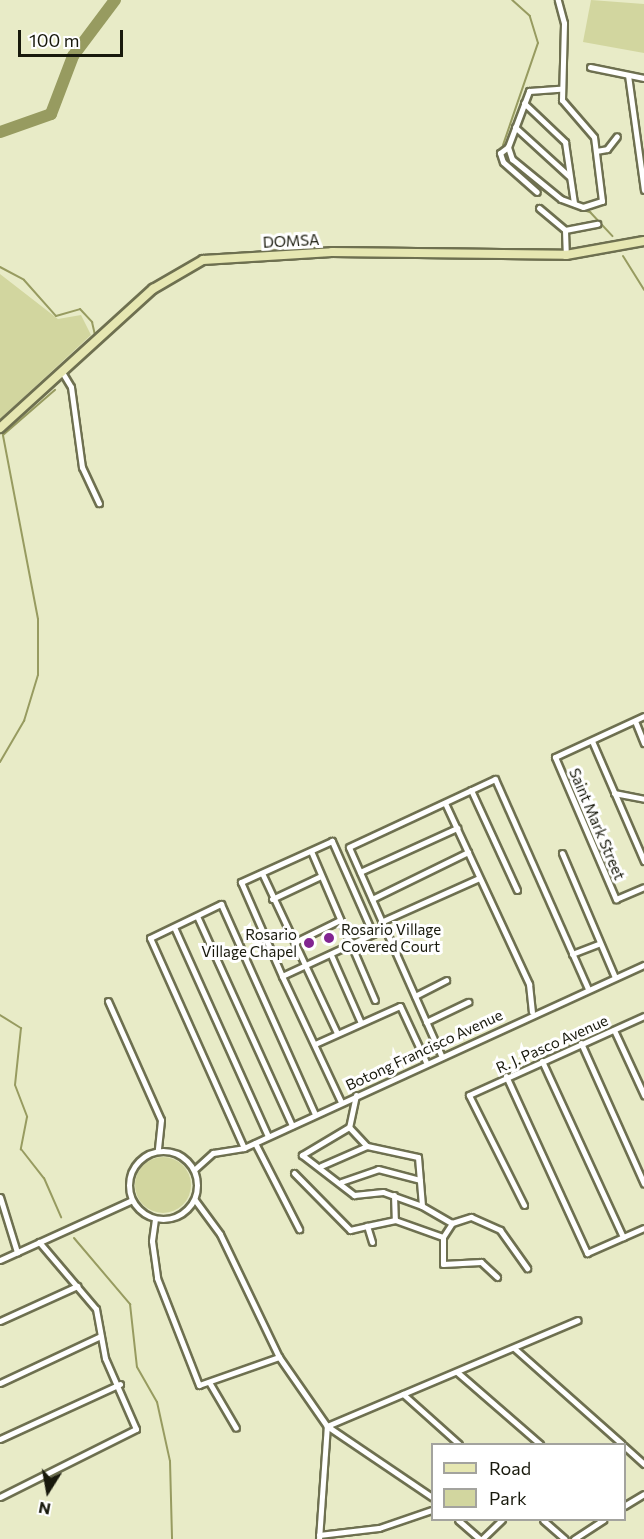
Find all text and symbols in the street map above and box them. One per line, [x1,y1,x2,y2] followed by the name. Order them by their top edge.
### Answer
[21,18,126,56] scale bar
[29,29,79,51] text: 100 m
[262,231,320,251] street label: DOMSA
[565,765,629,883] street label: Saint Mark Street
[341,920,441,955] place label: Rosario Village Covered Court
[201,925,297,960] place label: Rosario Village Chapel
[322,931,336,945] marker: Rosario Village Covered Court
[302,936,316,950] marker: Rosario Village Chapel
[343,1006,505,1094] street label: Botong Francisco Avenue
[493,1011,611,1077] street label: R. J. Pasco Avenue
[431,1443,626,1521] legend
[489,1457,531,1479] text: Road
[18,1461,78,1521] north arrow
[489,1487,527,1509] text: Park
[37,1499,52,1520] text: N

